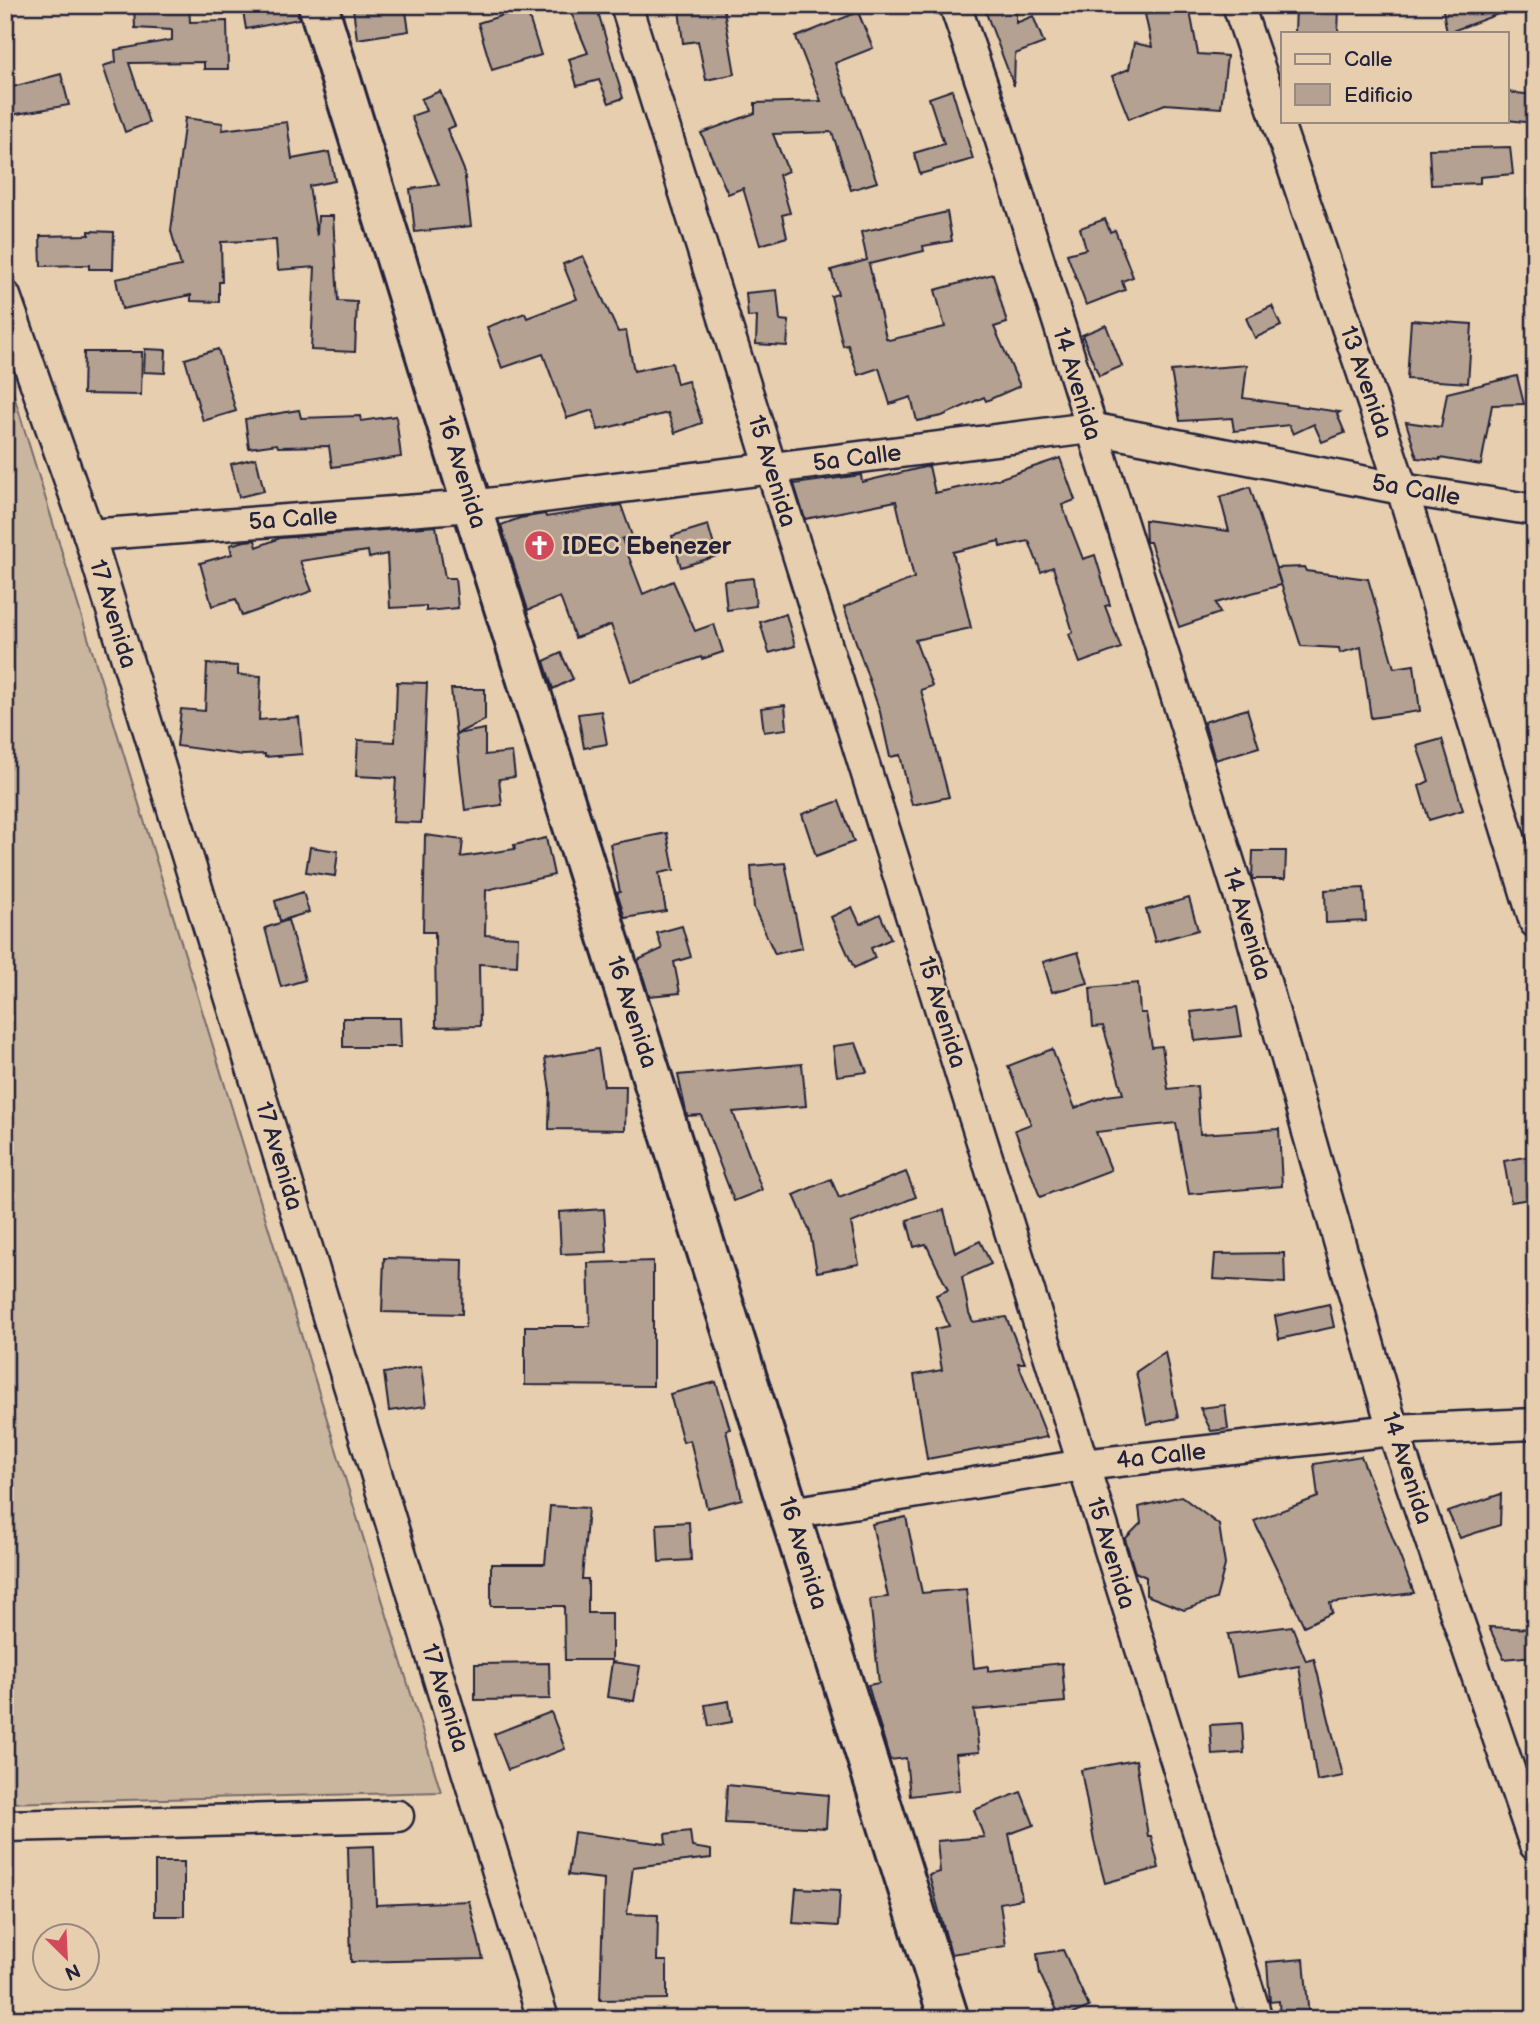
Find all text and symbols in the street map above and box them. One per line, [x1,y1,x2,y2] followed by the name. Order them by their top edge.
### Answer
[1281,32,1508,122] legend
[1344,47,1393,72] text: Calle
[1344,83,1413,108] text: Edificio
[1333,322,1399,442] street label: 13 Avenida
[1046,324,1108,444] street label: 14 Avenida
[431,412,493,532] street label: 16 Avenida
[741,412,803,530] street label: 15 Avenida
[811,438,903,478] street label: 5a Calle
[1370,468,1462,512] street label: 5a Calle
[247,501,339,537] street label: 5a Calle
[522,529,556,563] church icon: IDEC Ebenezer
[562,532,732,561] place label: IDEC Ebenezer
[83,556,143,672] street label: 17 Avenida
[1216,864,1278,984] street label: 14 Avenida
[600,952,664,1072] street label: 16 Avenida
[911,953,973,1071] street label: 15 Avenida
[249,1098,309,1214] street label: 17 Avenida
[1375,1408,1439,1528] street label: 14 Avenida
[1115,1437,1207,1475] street label: 4a Calle
[772,1493,834,1613] street label: 16 Avenida
[1080,1494,1142,1612] street label: 15 Avenida
[415,1640,475,1756] street label: 17 Avenida
[32,1923,102,1993] north arrow
[61,1958,84,1985] text: N

